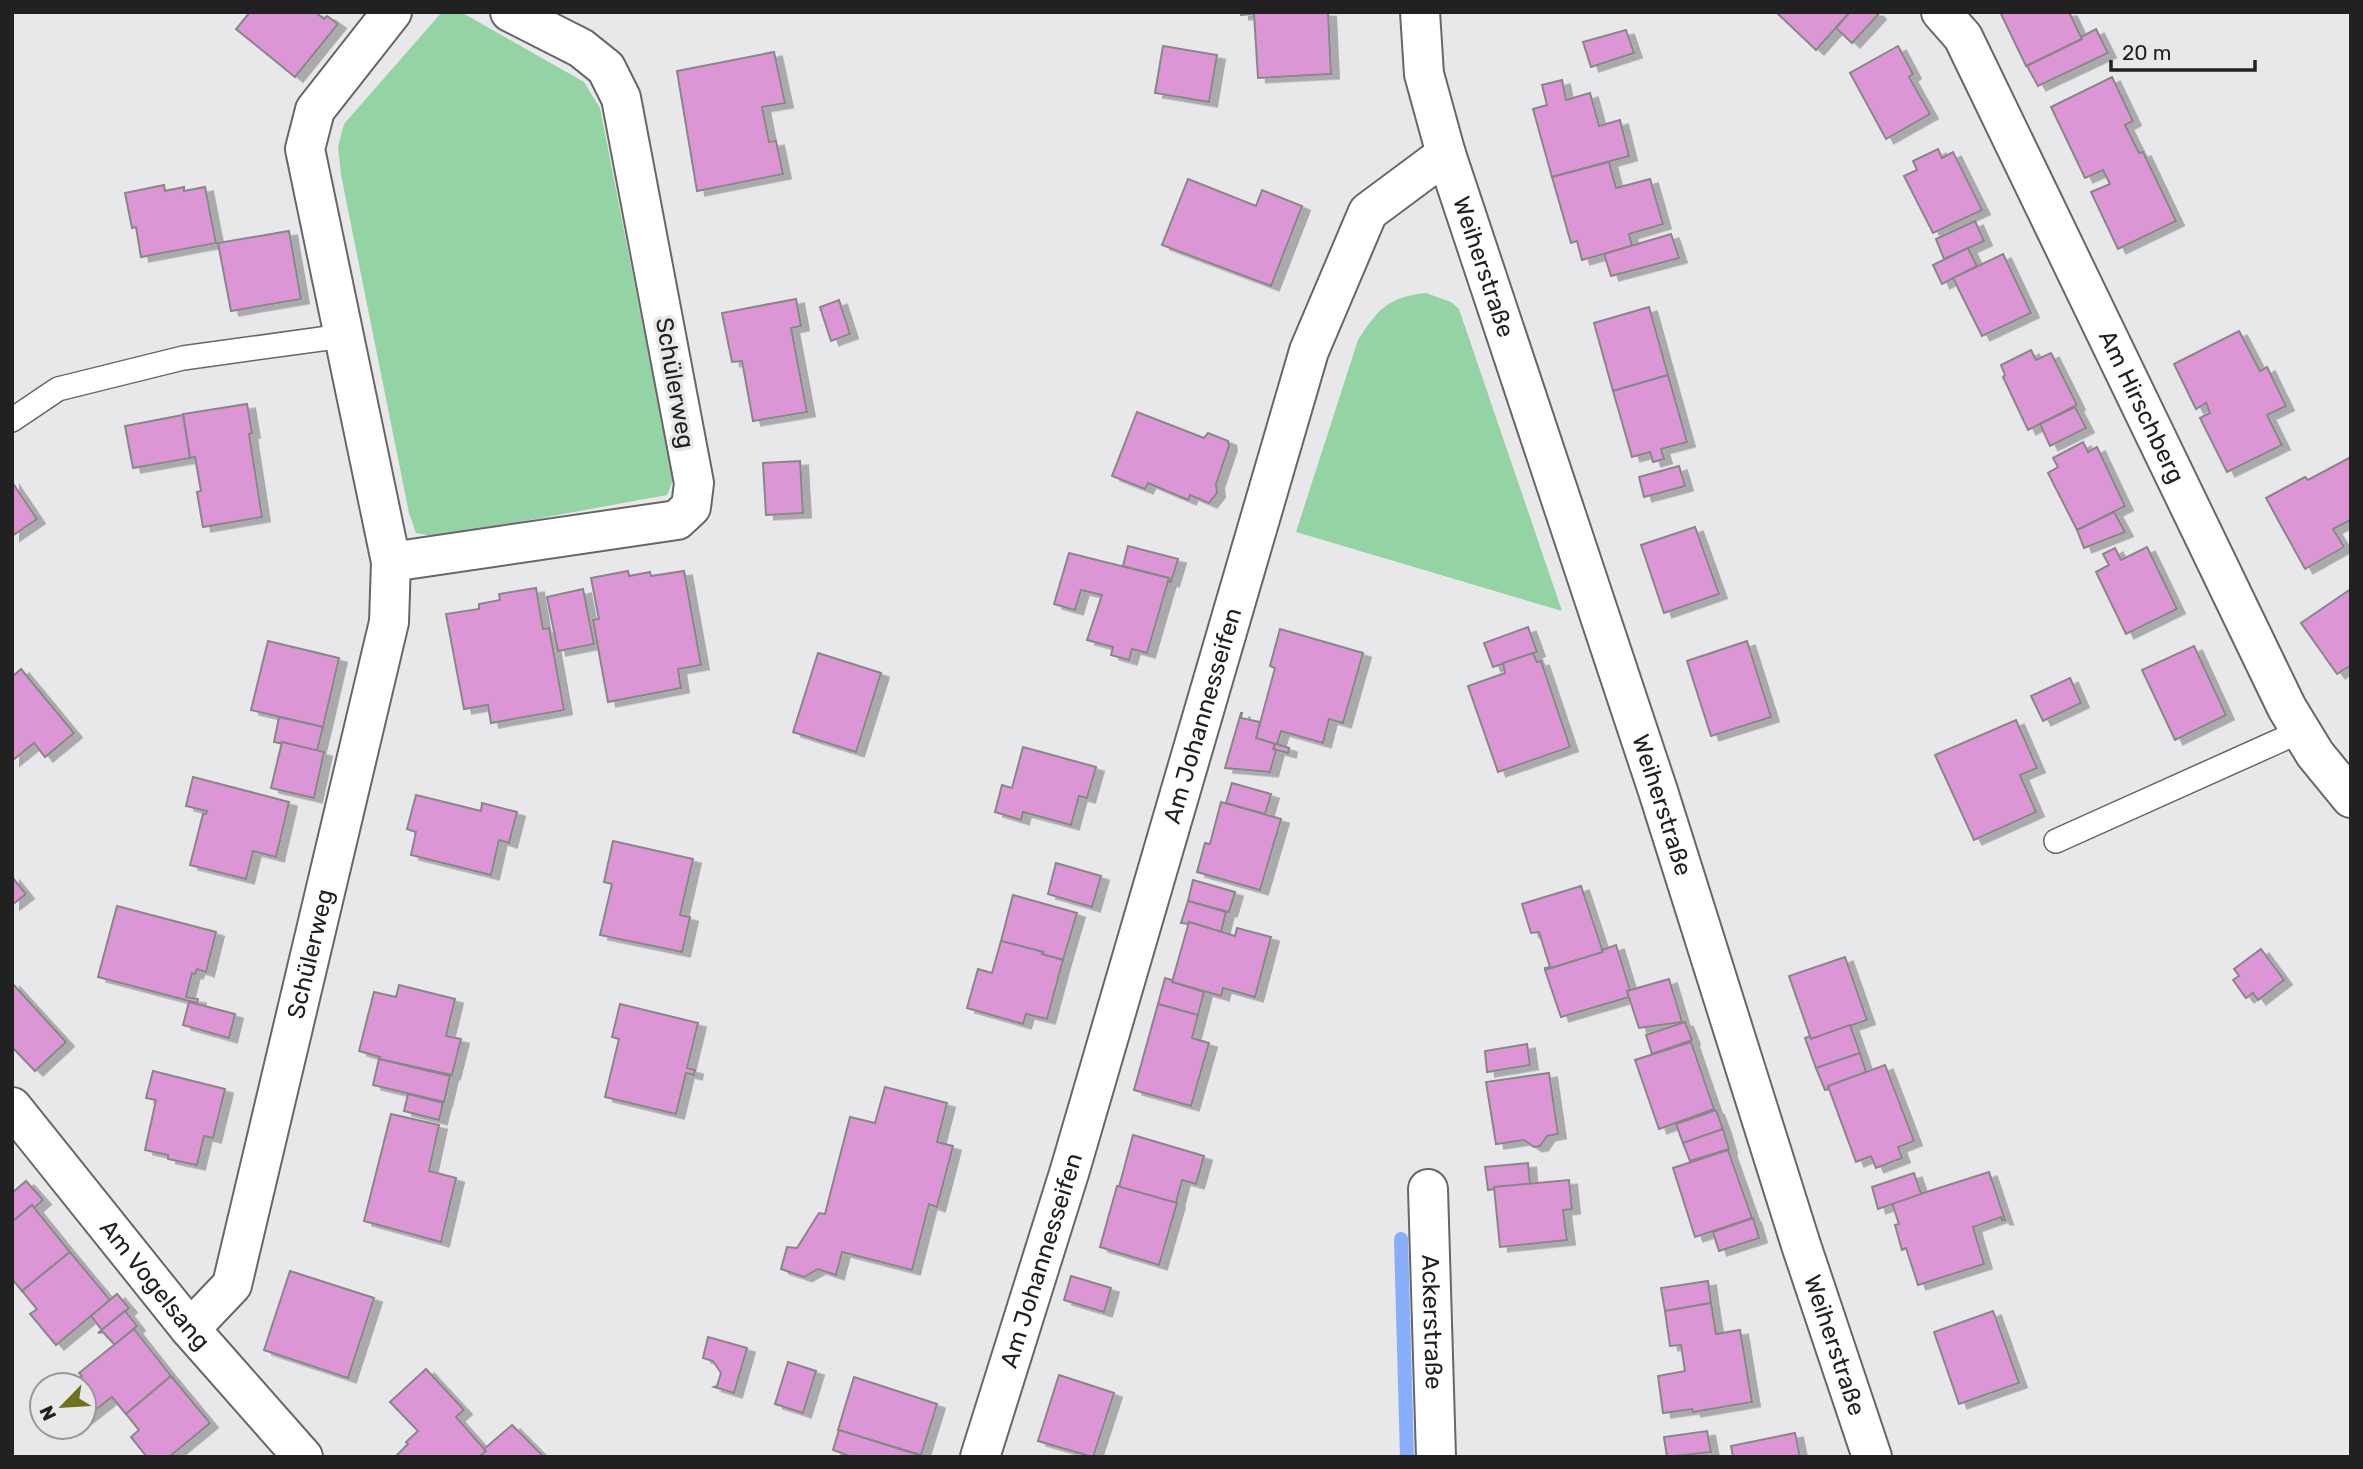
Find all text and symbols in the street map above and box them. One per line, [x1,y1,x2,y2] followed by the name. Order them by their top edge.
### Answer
[2111,28,2254,72] scale bar
[2122,40,2171,65] text: 20 m
[1447,193,1520,341] street label: Weiherstraße
[650,315,700,451] street label: Schülerweg
[2093,326,2190,488] street label: Am Hirschberg
[1158,605,1247,827] street label: Am Johannesseifen
[1626,731,1698,879] street label: Weiherstraße
[282,886,339,1022] street label: Schülerweg
[995,1150,1088,1371] street label: Am Johannesseifen
[94,1214,216,1355] street label: Am Vogelsang
[1416,1254,1448,1390] street label: Ackerstraße
[1798,1271,1871,1419] street label: Weiherstraße
[28,1371,98,1441] north arrow
[35,1402,61,1424] text: N

